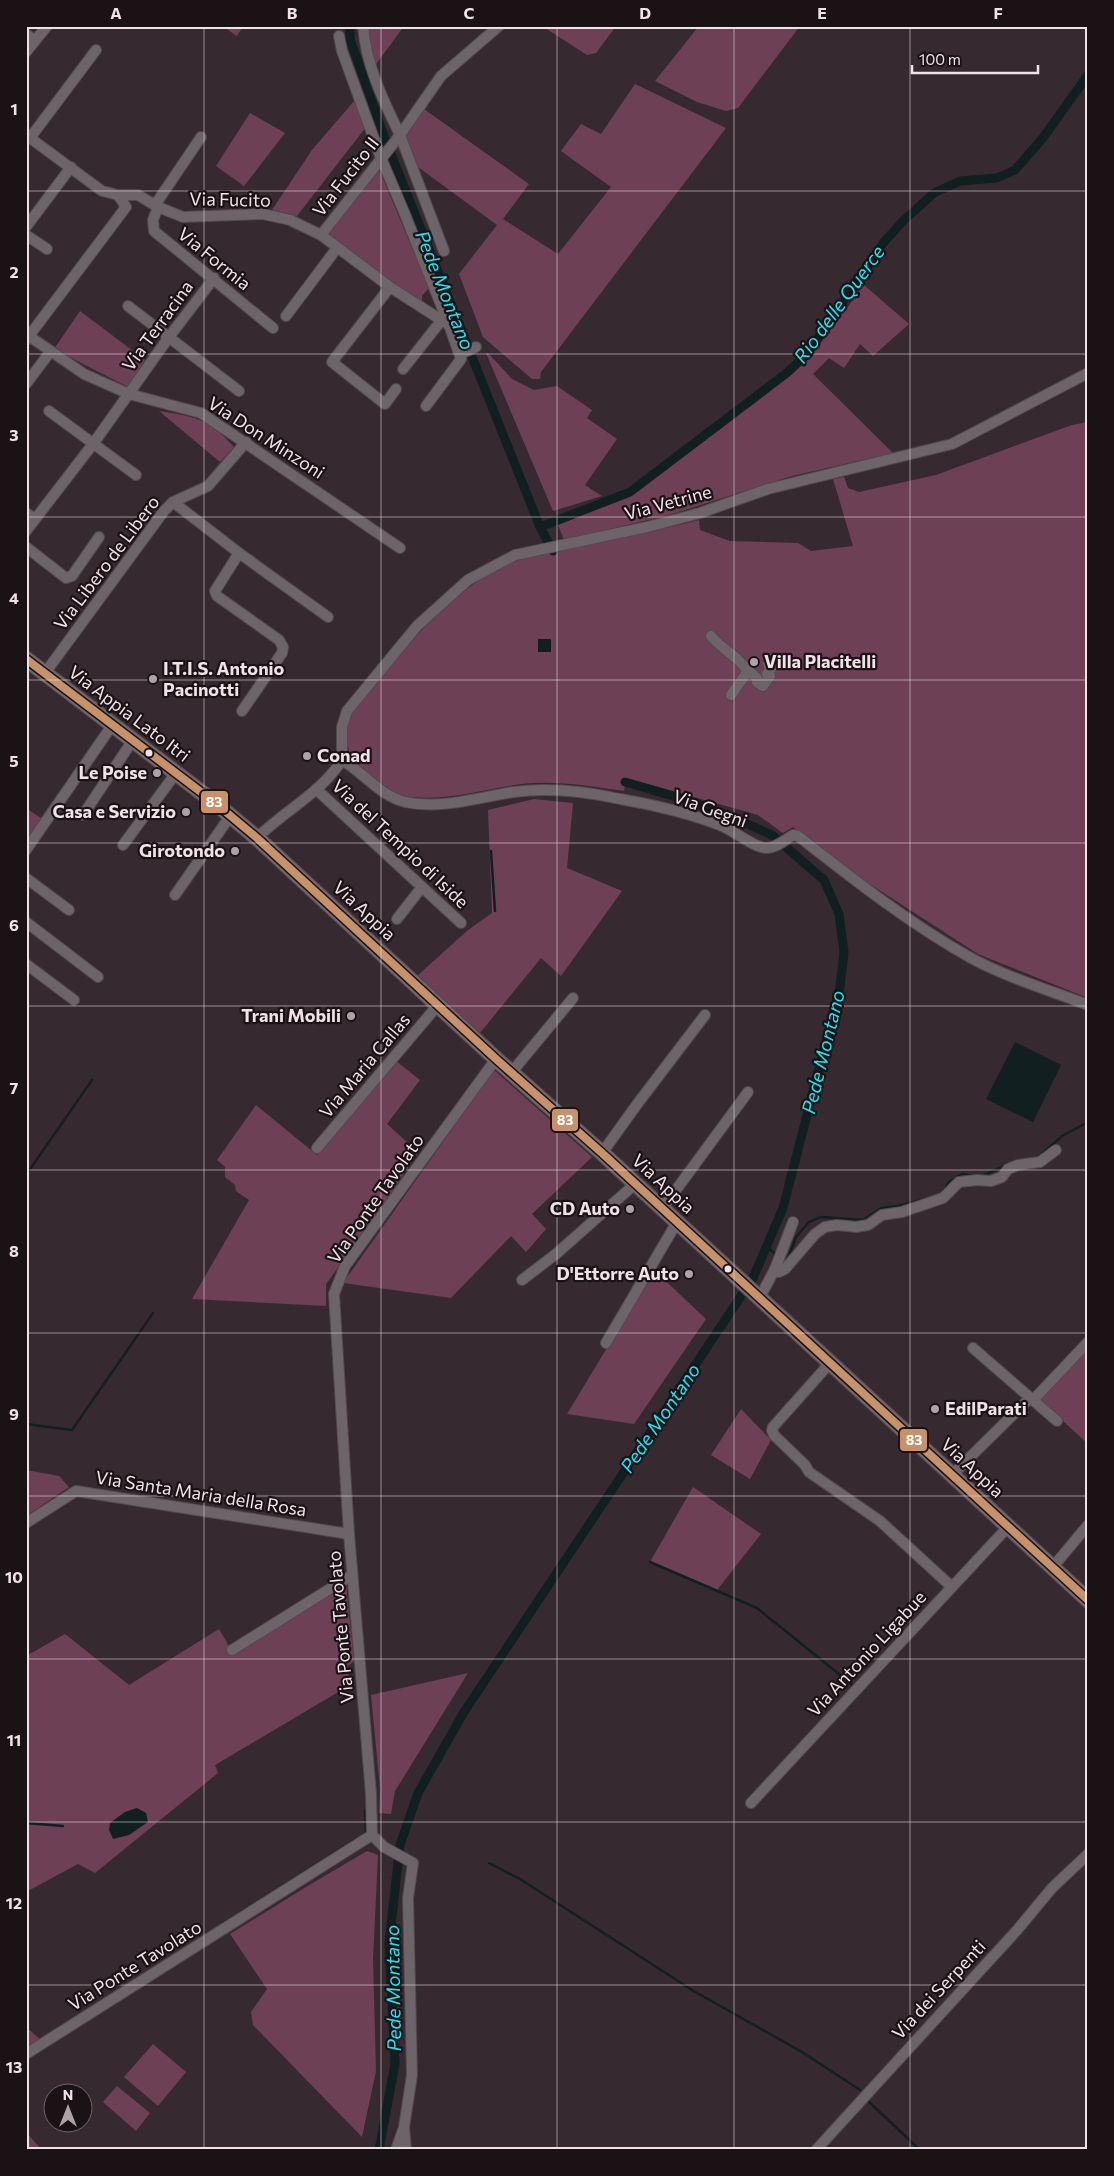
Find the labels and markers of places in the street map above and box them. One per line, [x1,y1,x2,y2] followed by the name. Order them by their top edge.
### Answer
[764,650,876,672] place label: Villa Placitelli
[748,656,760,668] marker: Villa Placitelli
[163,657,285,700] place label: I.T.I.S. Antonio Pacinotti
[147,673,159,685] marker: I.T.I.S. Antonio Pacinotti
[317,744,371,766] place label: Conad
[144,748,154,758] unlabelled marker
[301,750,313,762] marker: Conad
[79,761,147,783] place label: Le Poise
[151,767,163,779] marker: Le Poise
[52,800,176,822] place label: Casa e Servizio
[180,806,192,818] marker: Casa e Servizio
[139,839,225,861] place label: Girotondo
[229,845,241,857] marker: Girotondo
[241,1004,341,1026] place label: Trani Mobili
[345,1010,357,1022] marker: Trani Mobili
[550,1197,620,1219] place label: CD Auto
[624,1203,636,1215] marker: CD Auto
[556,1262,679,1284] place label: D'Ettorre Auto
[723,1264,733,1274] unlabelled marker
[683,1268,695,1280] marker: D'Ettorre Auto
[945,1397,1027,1419] place label: EdilParati
[929,1403,941,1415] marker: EdilParati

